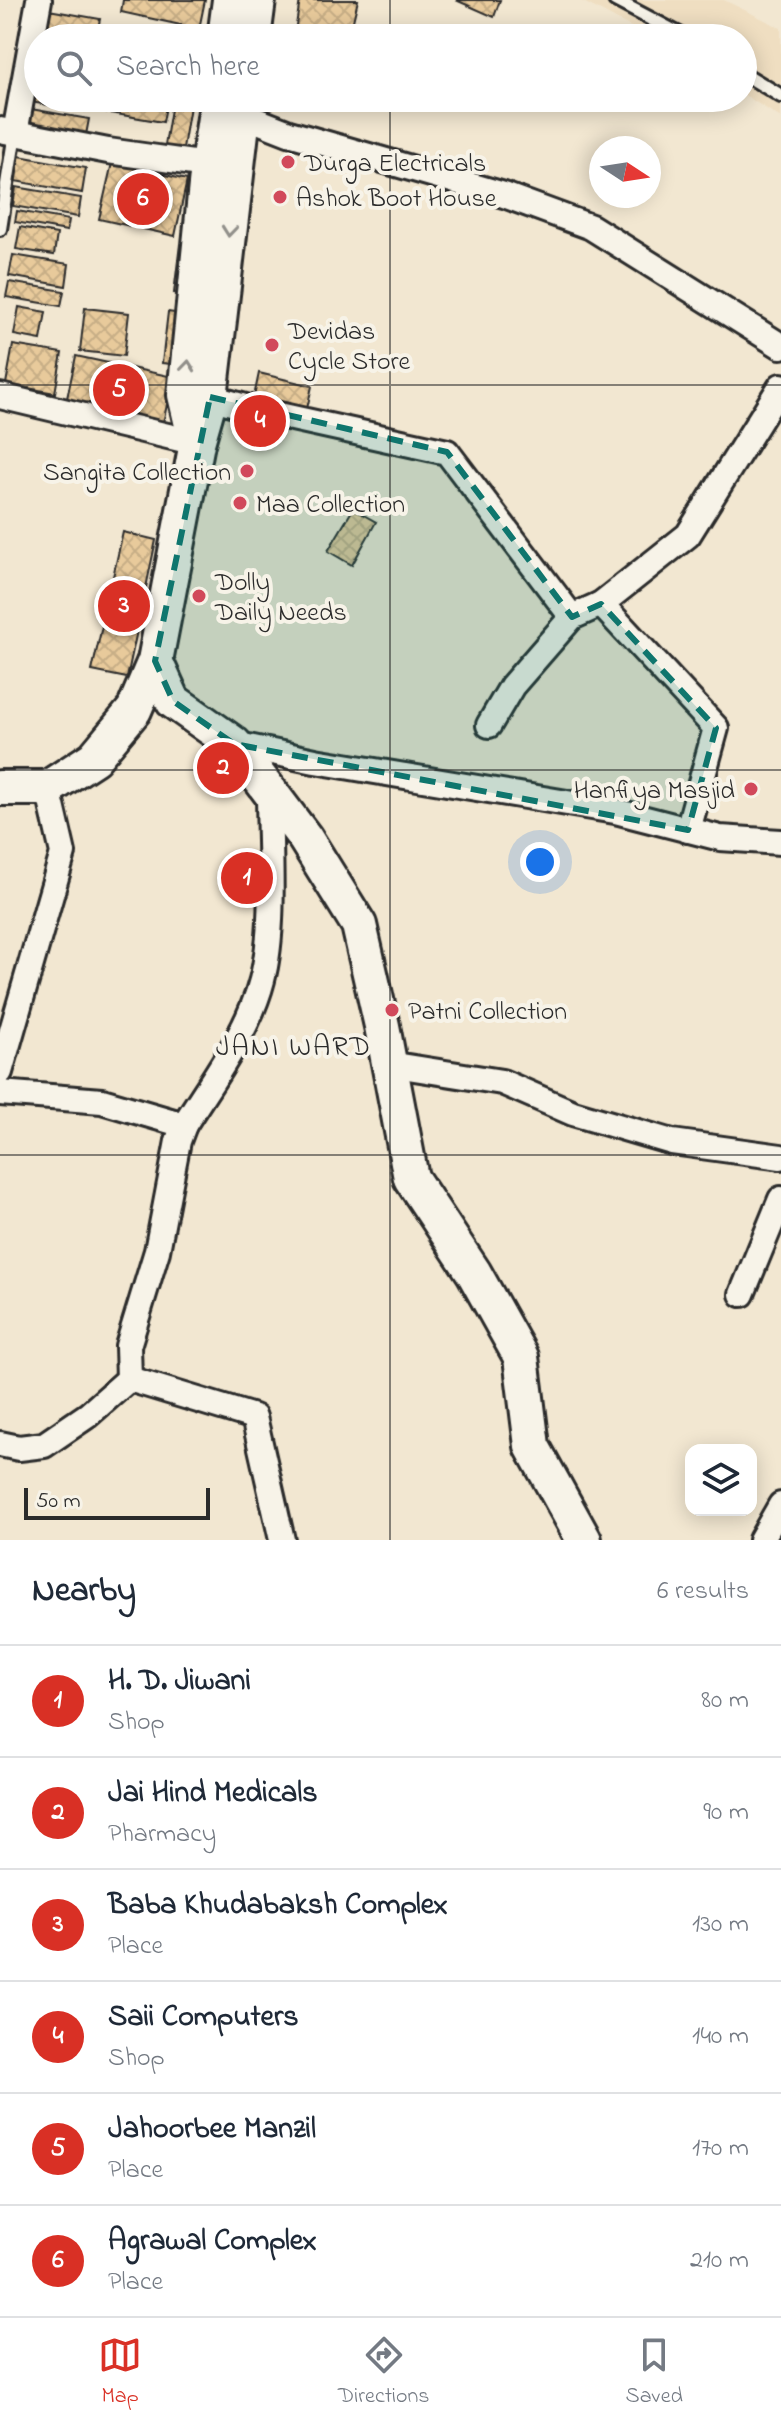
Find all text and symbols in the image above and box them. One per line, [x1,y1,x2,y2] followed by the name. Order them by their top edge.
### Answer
[24,24,757,112] search box
[52,46,96,90] icon: search
[116,46,260,90] text: Search here
[589,136,661,208] north arrow
[303,146,486,184] place label: Durga Electricals
[279,153,297,171] marker: Durga Electricals
[117,169,169,229] pin: 6
[296,181,497,219] place label: Ashok Boot House
[271,188,289,206] marker: Ashok Boot House
[220,225,237,238] one-way arrow
[287,314,411,382] place label: Devidas Cycle Store
[263,336,281,354] marker: Devidas Cycle Store
[179,359,196,372] one-way arrow
[93,360,145,420] pin: 5
[234,391,286,451] pin: 4
[43,455,231,493] place label: Sangita Collection
[238,462,256,480] marker: Sangita Collection
[256,487,405,525] place label: Maa Collection
[231,494,249,512] marker: Maa Collection
[214,565,347,633] place label: Dolly Daily Needs
[98,576,150,636] pin: 3
[190,587,208,605] marker: Dolly Daily Needs
[197,738,249,798] pin: 2
[574,773,735,811] place label: Hanfiya Masjid
[742,780,760,798] marker: Hanfiya Masjid
[520,842,560,882] your location
[221,848,273,908] pin: 1
[408,994,567,1032] place label: Patni Collection
[383,1001,401,1019] marker: Patni Collection
[216,1028,372,1069] district label: JANI WARD
[685,1444,757,1516] map controls
[685,1444,757,1516] button: layers
[24,1484,210,1520] scale bar
[36,1486,81,1518] text: 50 m
[32,1567,136,1617] text: Nearby
[657,1573,749,1611] text: 6 results
[108,1660,251,1704] text: H. D. Jiwani
[54,1682,62,1720] text: 1
[701,1682,749,1720] text: 80 m
[108,1704,165,1742] text: Shop
[108,1772,317,1816] text: Jai Hind Medicals
[52,1794,64,1832] text: 2
[703,1794,749,1832] text: 90 m
[108,1816,216,1854] text: Pharmacy
[108,1884,448,1928] text: Baba Khudabaksh Complex
[53,1906,63,1944] text: 3
[692,1906,749,1944] text: 130 m
[108,1928,163,1966] text: Place
[108,1996,299,2040] text: Saii Computers
[53,2018,63,2056] text: 4
[692,2018,749,2056] text: 140 m
[108,2040,165,2078] text: Shop
[108,2108,316,2152] text: Jahoorbee Manzil
[51,2130,65,2168] text: 5
[692,2130,749,2168] text: 170 m
[108,2152,163,2190] text: Place
[108,2220,317,2264] text: Agrawal Complex
[52,2242,64,2280] text: 6
[690,2242,749,2280] text: 210 m
[108,2264,163,2302] text: Place
[98,2333,142,2413] tab: Map
[338,2333,429,2413] tab: Directions
[626,2333,683,2413] tab: Saved

